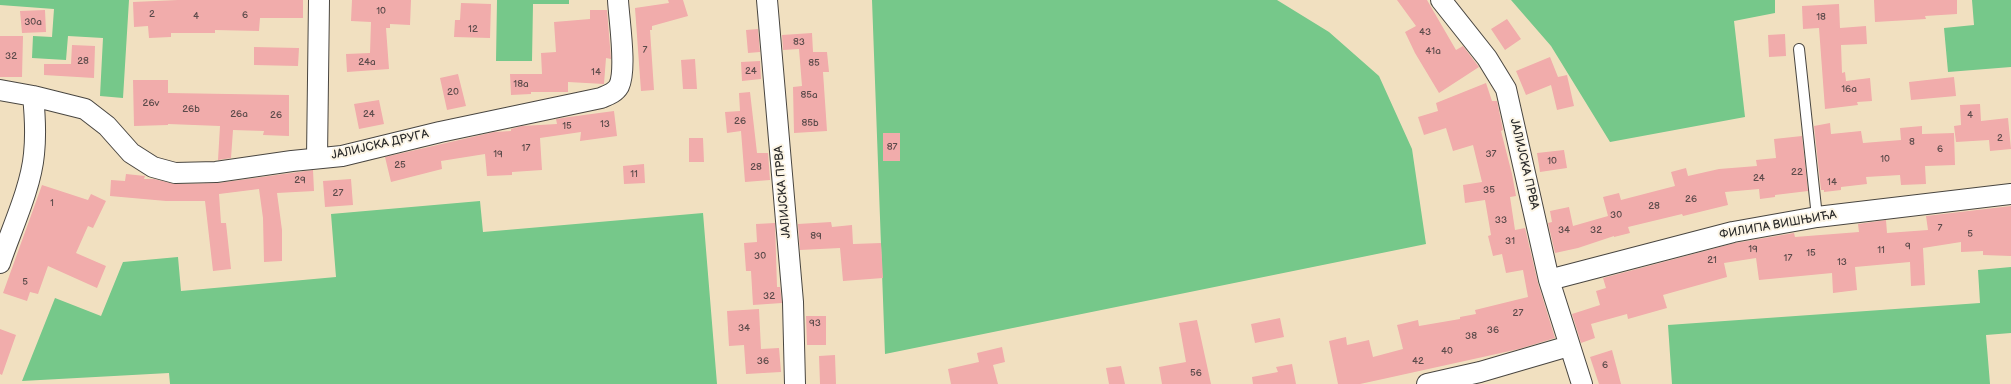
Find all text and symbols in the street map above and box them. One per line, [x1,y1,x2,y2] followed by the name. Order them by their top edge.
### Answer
[376,5,386,17] house number: 10
[149,8,155,20] house number: 2
[242,9,248,21] house number: 6
[193,10,199,22] house number: 4
[1816,11,1826,23] house number: 18
[24,16,42,28] house number: 30a
[468,23,478,35] house number: 12
[1419,26,1431,38] house number: 43
[793,36,805,48] house number: 83
[643,44,647,56] house number: 7
[1425,45,1441,57] house number: 41a
[5,50,17,62] house number: 32
[77,55,89,67] house number: 28
[358,56,376,68] house number: 24a
[808,57,820,69] house number: 85
[745,65,757,77] house number: 24
[591,66,601,78] house number: 14
[513,78,529,90] house number: 18a
[1841,83,1857,95] house number: 16a
[447,86,459,98] house number: 20
[800,89,818,101] house number: 85a
[143,97,159,109] house number: 26v
[182,103,200,115] house number: 26b
[230,108,248,120] house number: 26a
[363,108,375,120] house number: 24
[270,109,282,121] house number: 26
[1967,109,1973,121] house number: 4
[734,115,746,127] house number: 26
[801,117,819,129] house number: 85b
[1507,117,1541,211] street label: ЈАЛИЈСКА ПРВА
[600,118,610,130] house number: 13
[562,120,572,132] house number: 15
[330,127,430,163] street label: ЈАЛИЈСКА ДРУГА
[1997,132,2003,144] house number: 2
[1909,136,1915,148] house number: 8
[887,141,897,153] house number: 87
[522,142,530,154] house number: 17
[1937,143,1943,155] house number: 6
[772,145,794,239] street label: ЈАЛИЈСКА ПРВА
[493,148,503,160] house number: 19
[1485,148,1497,160] house number: 37
[1880,153,1890,165] house number: 10
[1547,155,1557,167] house number: 10
[394,159,406,171] house number: 25
[750,161,762,173] house number: 28
[1791,166,1803,178] house number: 22
[630,168,638,180] house number: 11
[1753,172,1765,184] house number: 24
[294,174,306,186] house number: 29
[1827,176,1837,188] house number: 14
[1483,184,1495,196] house number: 35
[333,187,343,199] house number: 27
[1685,193,1697,205] house number: 26
[50,197,54,209] house number: 1
[1648,200,1660,212] house number: 28
[1718,208,1838,242] street label: ФИЛИПА ВИШЊИЋА
[1610,209,1622,221] house number: 30
[1495,214,1507,226] house number: 33
[1938,222,1942,234] house number: 7
[1558,224,1570,236] house number: 34
[1590,224,1602,236] house number: 32
[1967,228,1973,240] house number: 5
[810,230,822,242] house number: 89
[1505,235,1515,247] house number: 31
[1905,240,1911,252] house number: 9
[1748,243,1758,255] house number: 19
[1877,244,1885,256] house number: 11
[1806,247,1816,259] house number: 15
[754,250,766,262] house number: 30
[1784,252,1792,264] house number: 17
[1707,254,1717,266] house number: 21
[1837,256,1847,268] house number: 13
[22,276,28,288] house number: 5
[763,290,775,302] house number: 32
[1513,307,1523,319] house number: 27
[809,317,821,329] house number: 93
[738,322,750,334] house number: 34
[1487,324,1499,336] house number: 36
[1465,330,1477,342] house number: 38
[1441,345,1453,357] house number: 40
[757,355,769,367] house number: 36
[1412,355,1424,367] house number: 42
[1602,359,1608,371] house number: 6
[1190,367,1202,379] house number: 56

